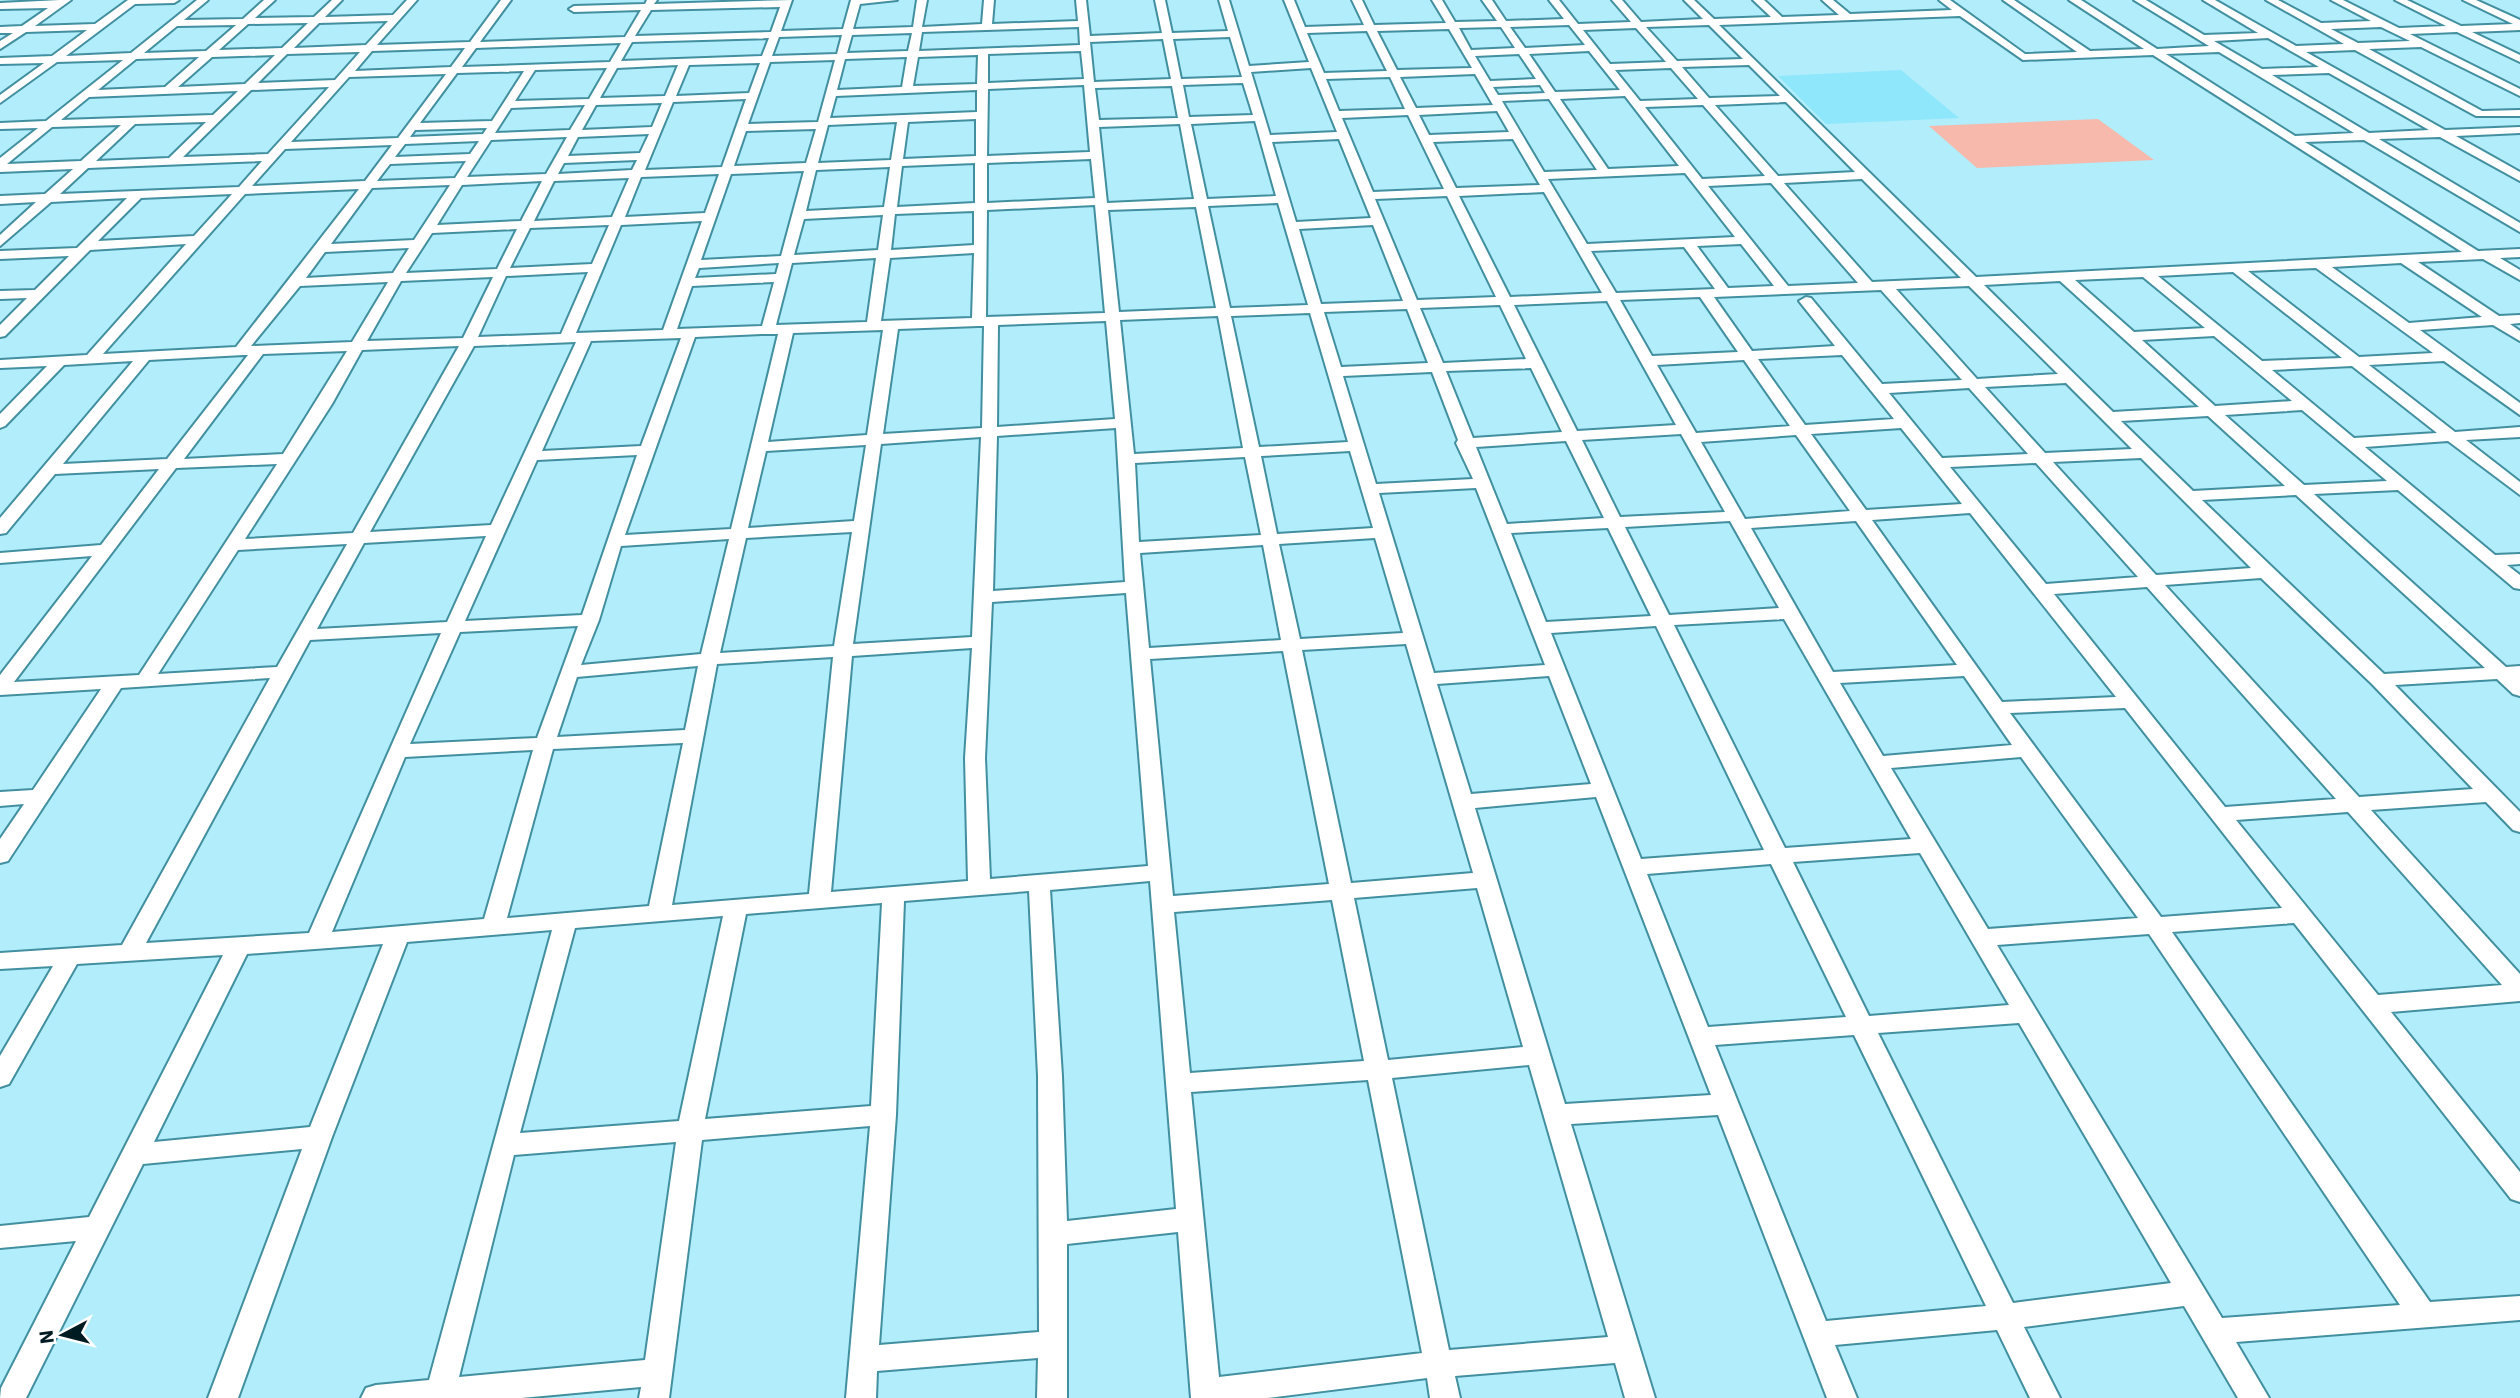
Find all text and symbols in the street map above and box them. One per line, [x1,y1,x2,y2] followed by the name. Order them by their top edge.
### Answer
[28,1300,98,1370] north arrow
[33,1329,59,1345] text: N

